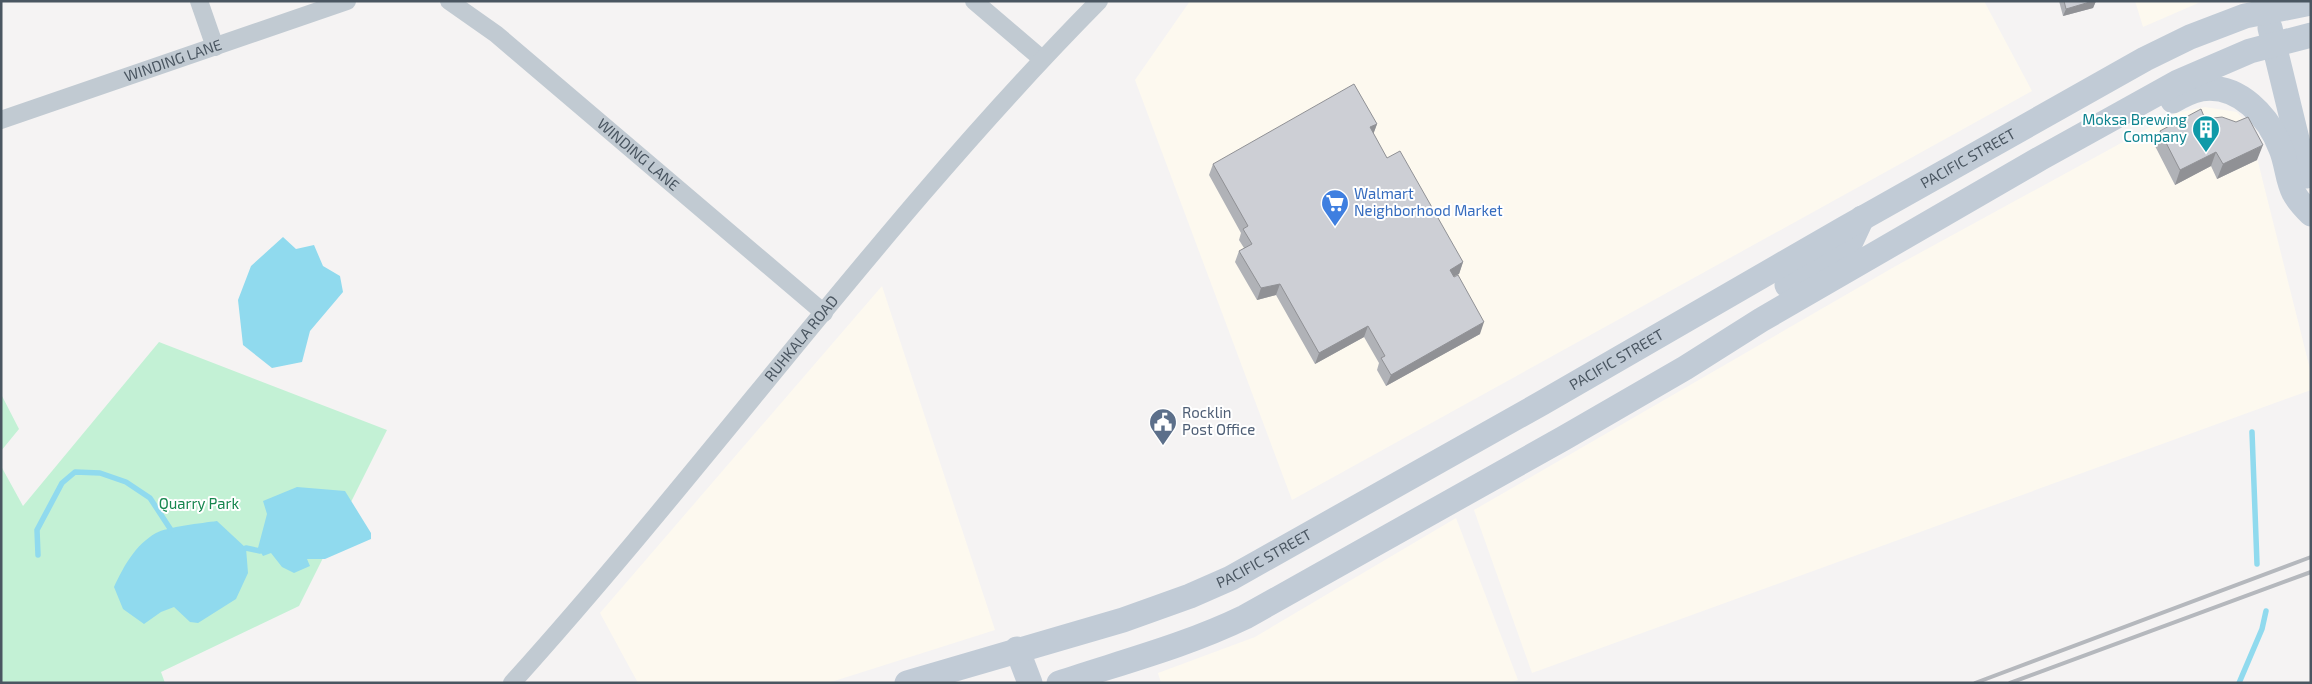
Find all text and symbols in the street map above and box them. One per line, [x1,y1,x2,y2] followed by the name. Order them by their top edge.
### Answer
[122,35,224,85] street label: WINDING LANE
[2082,110,2188,145] place label: Moksa Brewing Company
[594,114,683,194] street label: WINDING LANE
[2191,114,2221,153] building icon: Moksa Brewing Company
[1917,124,2018,192] street label: PACIFIC STREET
[1354,184,1503,219] place label: Walmart Neighborhood Market
[1320,188,1350,227] supermarket icon: Walmart Neighborhood Market
[760,291,841,385] street label: RUHKALA ROAD
[1566,325,1667,393] street label: PACIFIC STREET
[1182,403,1255,438] place label: Rocklin Post Office
[1148,407,1178,446] public building icon: Rocklin Post Office
[159,494,240,513] park label: Quarry Park
[1213,524,1315,591] street label: PACIFIC STREET

